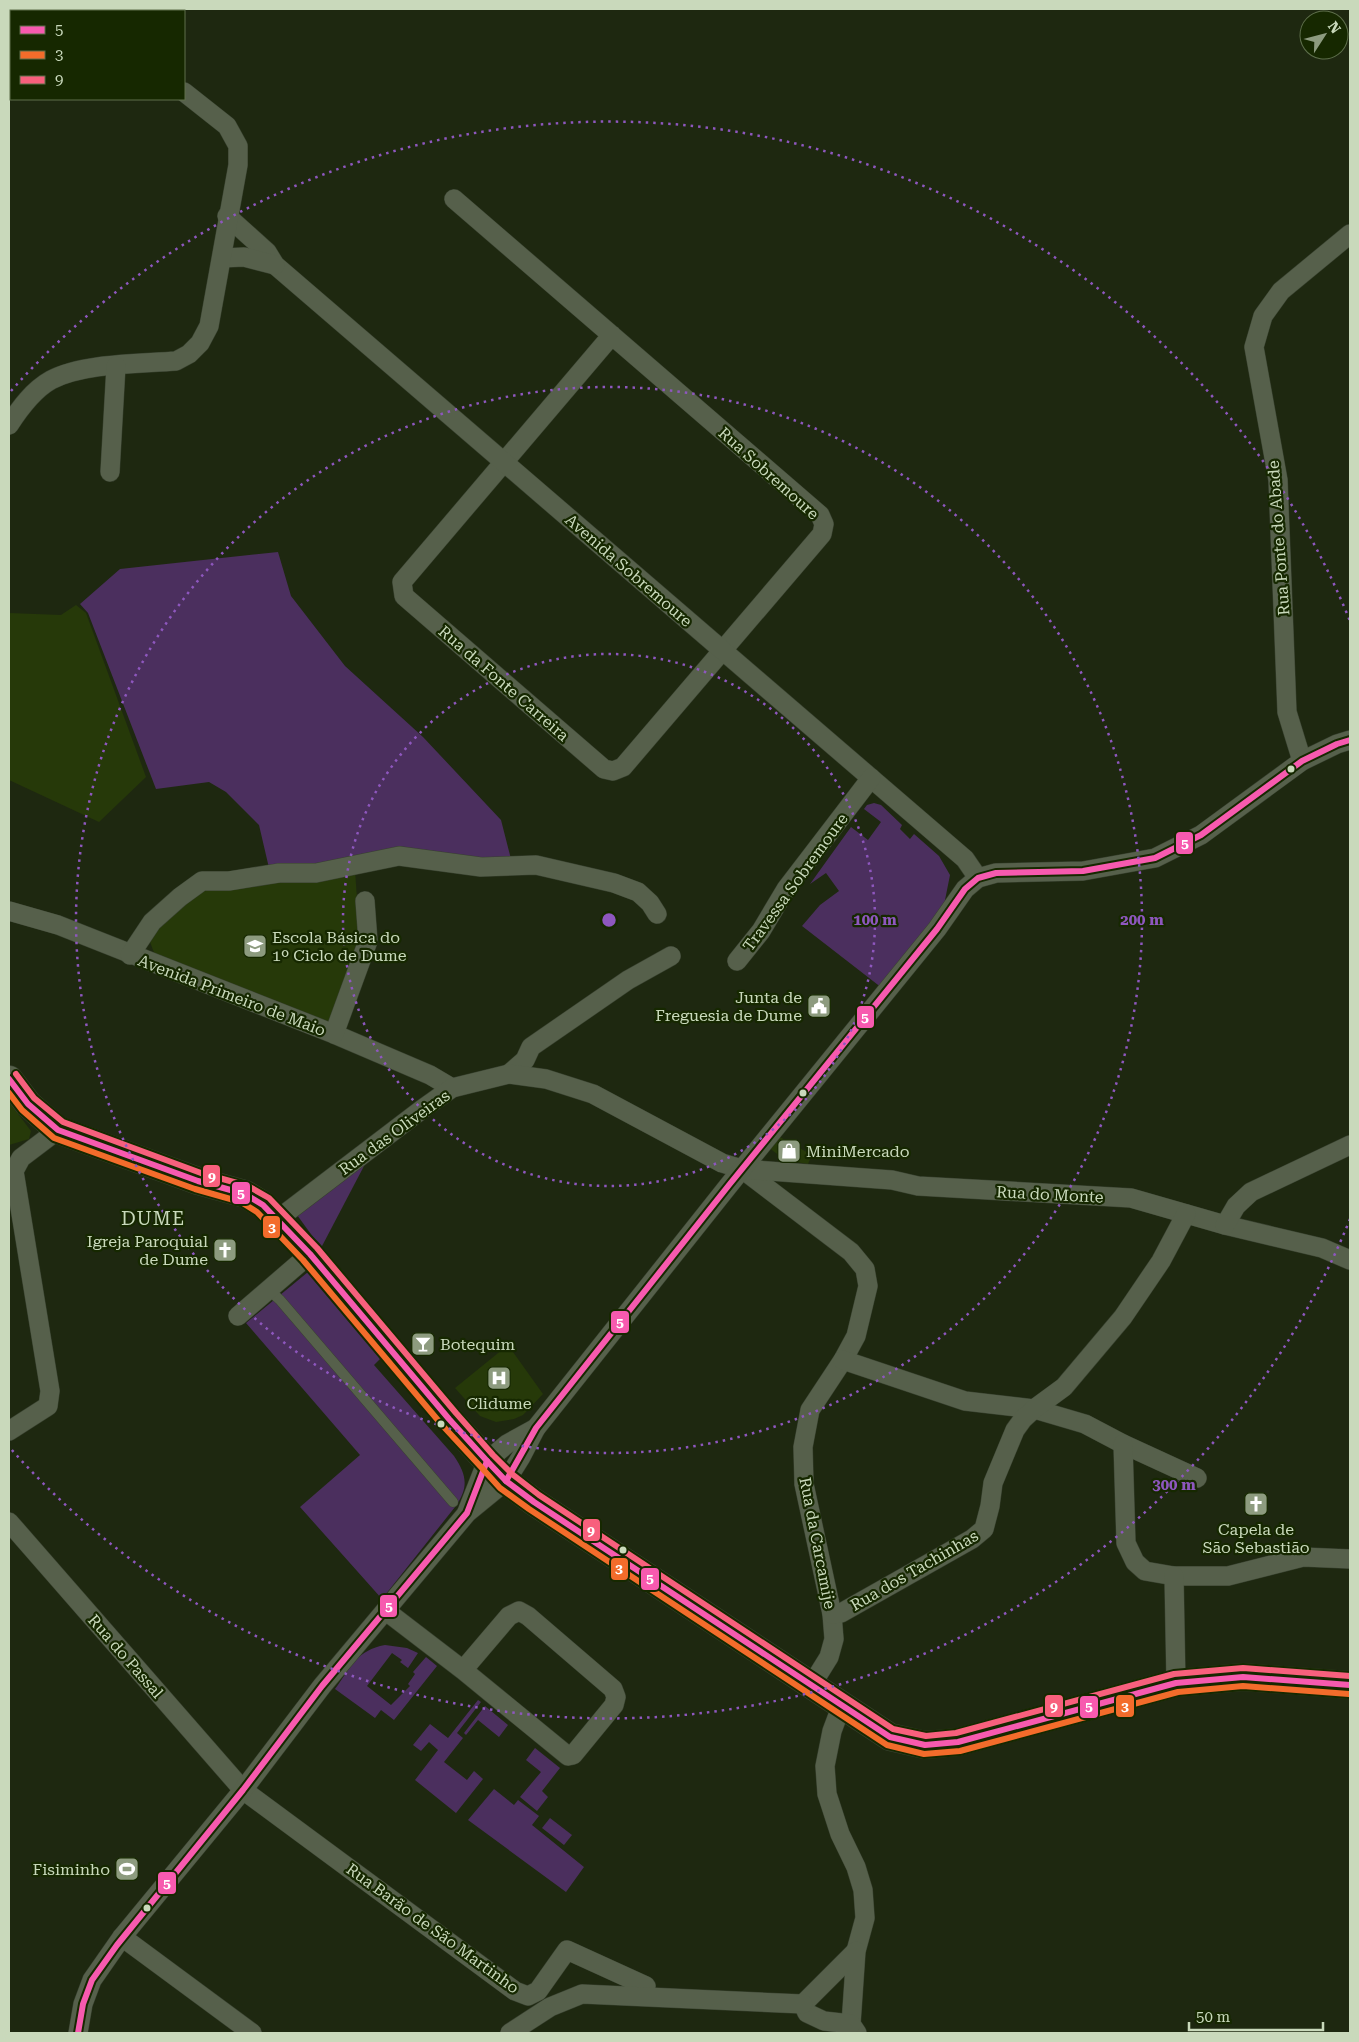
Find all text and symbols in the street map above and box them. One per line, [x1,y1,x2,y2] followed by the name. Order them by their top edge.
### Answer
[10,10,185,100] legend
[1299,10,1349,60] north arrow
[1325,18,1344,37] text: N
[55,21,63,39] text: 5
[55,46,63,64] text: 3
[55,71,63,89] text: 9
[715,423,823,524] street label: Rua Sobremoure
[1264,460,1293,616] street label: Rua Ponte do Abade
[561,510,696,631] street label: Avenida Sobremoure
[435,622,573,745] street label: Rua da Fonte Carreira
[1286,764,1296,774] unlabelled marker
[739,809,852,955] street label: Travessa Sobremoure
[1175,831,1194,855] line badge: 5
[1181,835,1189,851] text: 5
[600,911,618,929] centre of rings
[853,911,897,929] text: 100 m
[1120,911,1164,929] text: 200 m
[272,928,407,965] place label: Escola Básica do 1º Ciclo de Dume
[242,933,268,959] school or university icon: Escola Básica do 1º Ciclo de Dume
[135,951,328,1040] street label: Avenida Primeiro de Maio
[655,988,802,1025] place label: Junta de Freguesia de Dume
[806,993,832,1019] public building icon: Junta de Freguesia de Dume
[856,1005,875,1029] line badge: 5
[861,1009,869,1025] text: 5
[335,1086,454,1179] street label: Rua das Oliveiras
[798,1088,808,1098] unlabelled marker
[776,1138,802,1164] shop icon: MiniMercado
[806,1142,910,1161] place label: MiniMercado
[202,1164,221,1188] line badge: 9
[208,1168,216,1184] text: 9
[231,1181,251,1205] line badge: 5
[996,1182,1104,1207] street label: Rua do Monte
[237,1185,245,1201] text: 5
[121,1207,185,1230] district label: DUME
[262,1215,281,1239] line badge: 3
[268,1219,276,1235] text: 3
[87,1232,208,1269] place label: Igreja Paroquial de Dume
[212,1237,238,1263] church icon: Igreja Paroquial de Dume
[610,1310,630,1334] line badge: 5
[616,1314,624,1330] text: 5
[410,1331,436,1357] bar icon: Botequim
[440,1335,516,1354] place label: Botequim
[486,1365,512,1391] hospital icon: Clidume
[466,1394,532,1413] place label: Clidume
[436,1419,446,1429] unlabelled marker
[795,1476,840,1611] street label: Rua da Carcamije
[1152,1476,1196,1494] text: 300 m
[1243,1491,1269,1517] church icon: Capela de São Sebastião
[582,1518,601,1542] line badge: 9
[1202,1520,1310,1557] place label: Capela de São Sebastião
[587,1522,595,1538] text: 9
[847,1526,982,1615] street label: Rua dos Tachinhas
[618,1545,628,1555] unlabelled marker
[610,1557,629,1581] line badge: 3
[615,1560,623,1576] text: 3
[640,1567,660,1591] line badge: 5
[646,1570,654,1586] text: 5
[379,1594,398,1618] line badge: 5
[385,1598,393,1614] text: 5
[84,1611,167,1702] street label: Rua do Passal
[1044,1694,1064,1718] line badge: 9
[1115,1694,1135,1718] line badge: 3
[1079,1695,1099,1719] line badge: 5
[1050,1698,1058,1714] text: 9
[1085,1698,1093,1714] text: 5
[1121,1698,1129,1714] text: 3
[114,1856,140,1882] sports icon: Fisiminho
[343,1859,523,1998] street label: Rua Barão de São Martinho
[33,1860,110,1879] place label: Fisiminho
[157,1871,177,1895] line badge: 5
[163,1875,171,1891] text: 5
[142,1903,152,1913] unlabelled marker
[1189,2000,1323,2032] scale bar
[1196,2008,1231,2026] text: 50 m

